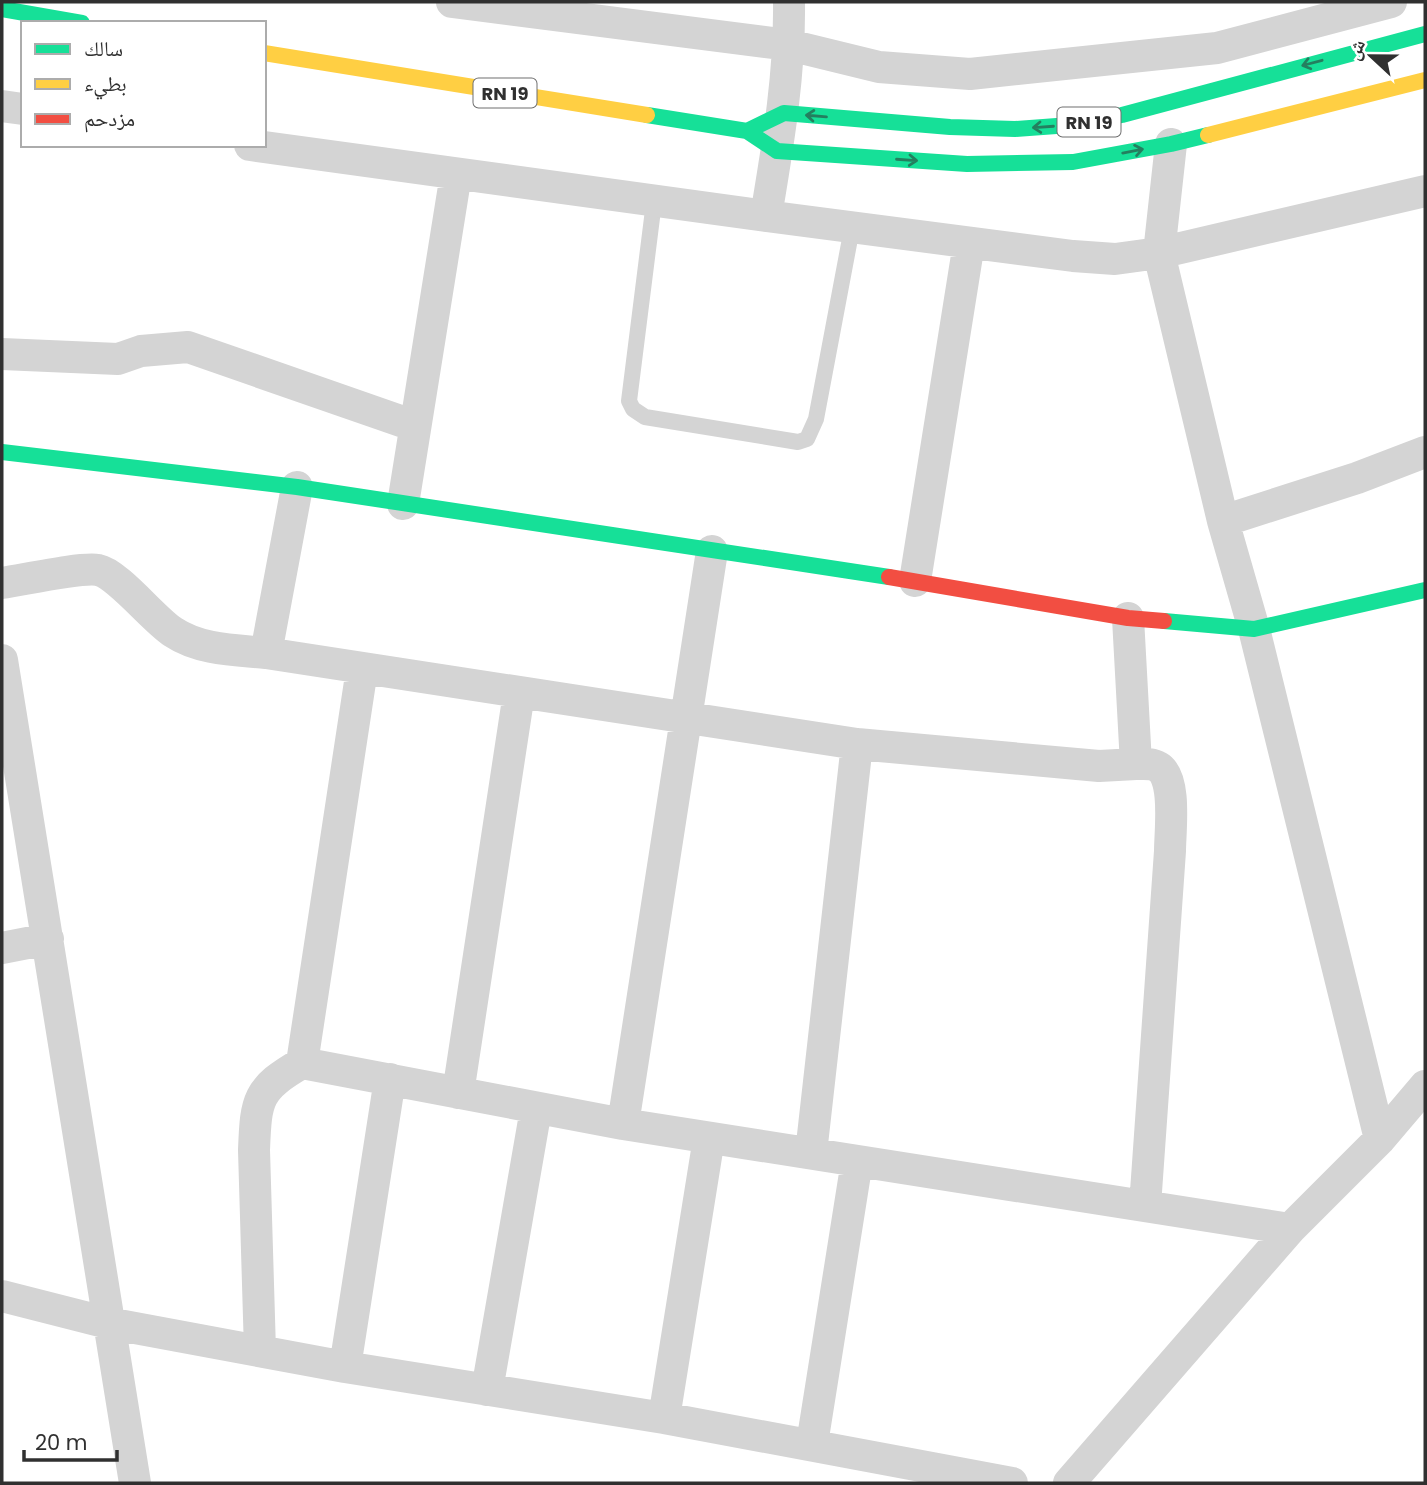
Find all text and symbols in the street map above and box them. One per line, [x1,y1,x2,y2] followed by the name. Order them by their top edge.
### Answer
[21,21,266,147] legend
[1336,21,1406,91] north arrow
[84,34,123,63] text: سالك
[1339,35,1372,64] text: ش
[1301,57,1324,70] one-way arrow
[84,69,127,100] text: بطيء
[474,78,536,108] road number: RN 19
[84,104,135,133] text: مزدحم
[1058,107,1120,136] road number: RN 19
[806,109,828,122] one-way arrow
[1033,121,1055,134] one-way arrow
[1121,144,1144,157] one-way arrow
[895,154,917,167] one-way arrow
[24,1418,117,1462] scale bar
[35,1428,88,1457] text: 20 m

